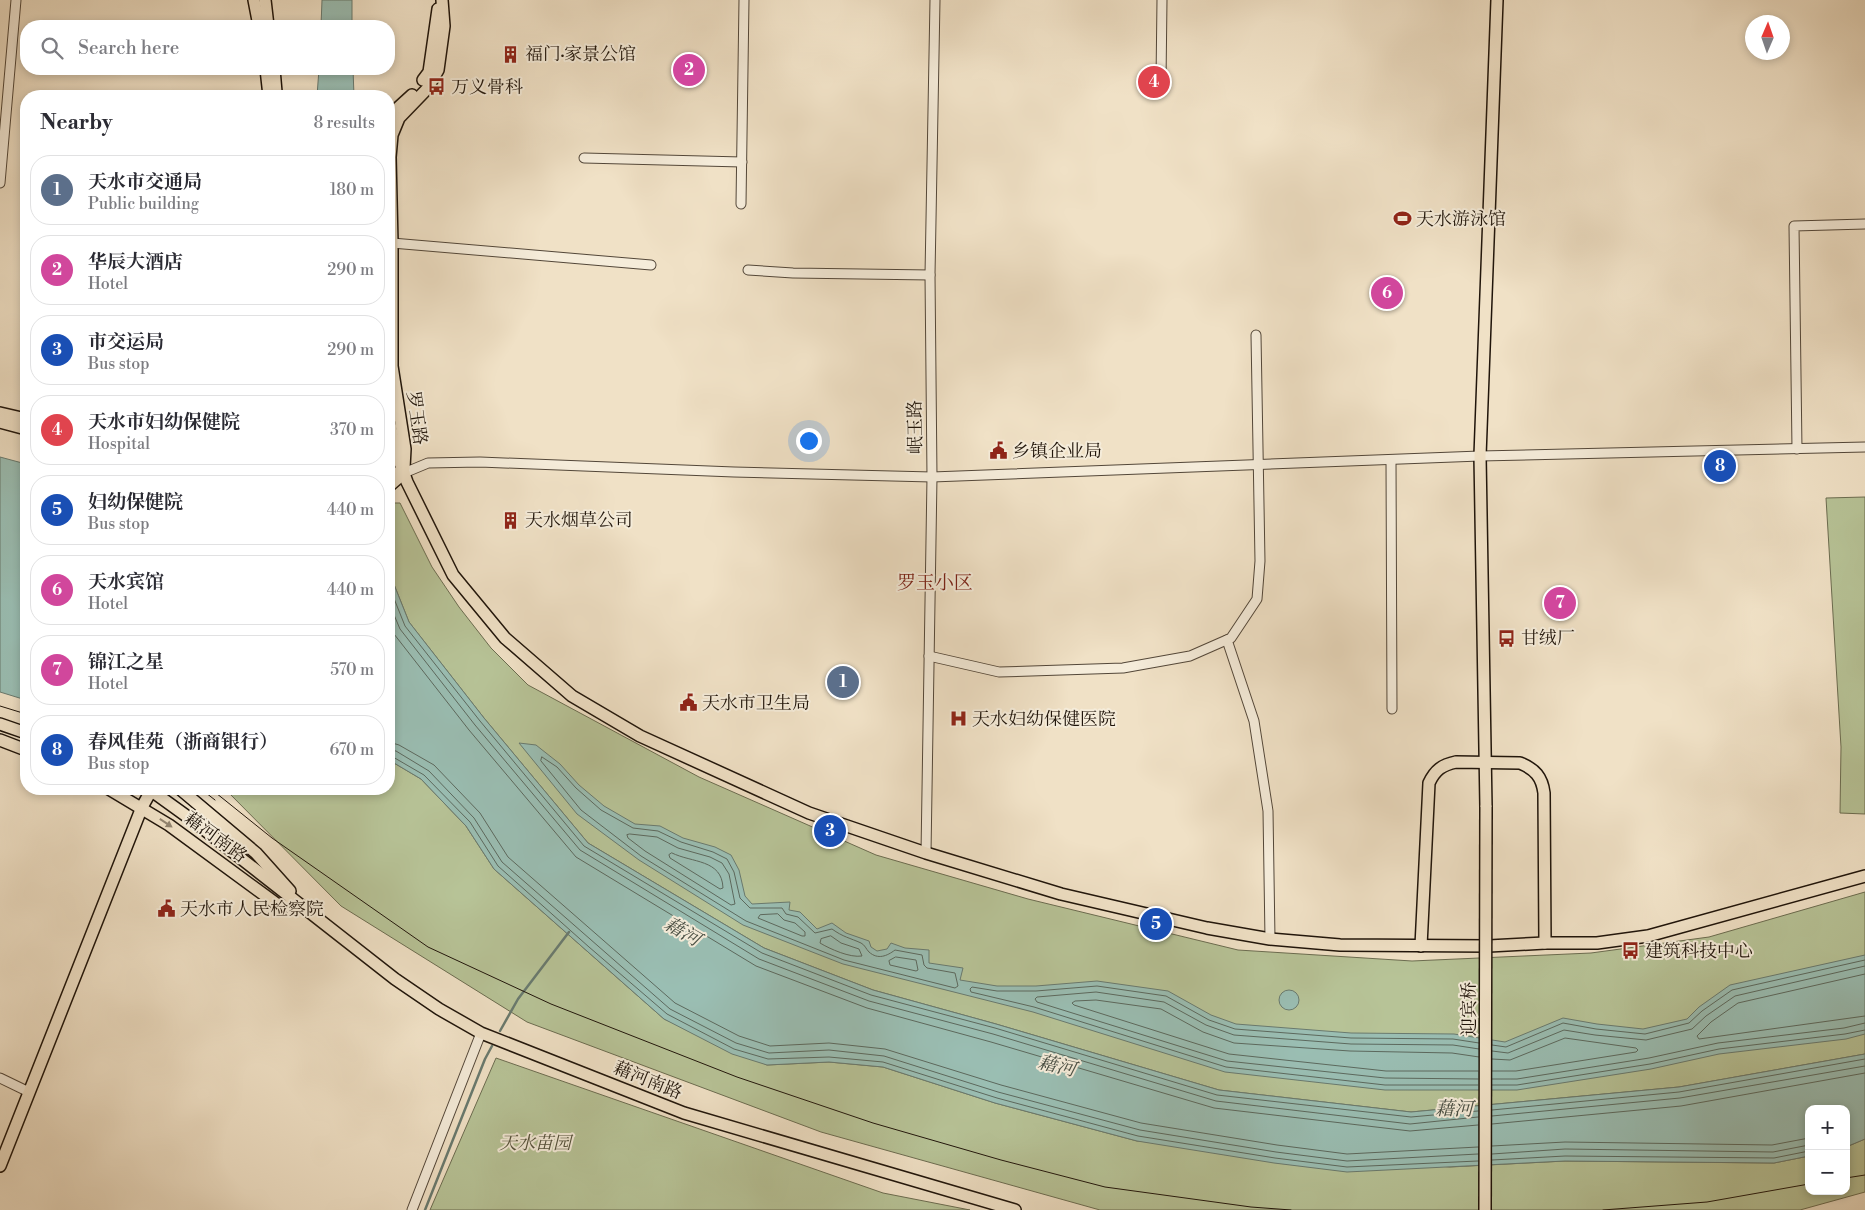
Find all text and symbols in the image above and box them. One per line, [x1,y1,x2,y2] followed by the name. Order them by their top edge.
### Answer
[1745,15,1790,60] north arrow
[20,20,395,75] search box
[38,34,66,62] icon: search
[78,36,179,60] text: Search here
[525,43,636,66] place label: 福门·家景公馆
[501,44,521,64] building icon: 福门·家景公馆
[673,51,705,89] pin: 2
[1138,63,1170,101] pin: 4
[451,76,523,99] place label: 万义骨科
[427,77,447,97] bus stop icon: 万义骨科
[40,110,113,136] text: Nearby
[313,113,375,133] text: 8 results
[88,170,202,194] text: 天水市交通局
[53,180,61,200] text: 1
[330,180,374,200] text: 180 m
[88,194,199,214] text: Public building
[1416,208,1506,231] place label: 天水游泳馆
[1392,209,1412,229] sports icon: 天水游泳馆
[88,250,183,274] text: 华辰大酒店
[52,260,62,280] text: 2
[327,260,374,280] text: 290 m
[88,274,128,294] text: Hotel
[1371,274,1403,312] pin: 6
[88,330,164,354] text: 市交运局
[52,340,62,360] text: 3
[327,340,374,360] text: 290 m
[88,354,150,374] text: Bus stop
[401,390,432,446] street label: 罗玉路
[904,400,927,454] street label: 岷玉路
[88,410,240,434] text: 天水市妇幼保健院
[52,420,62,440] text: 4
[330,420,374,440] text: 370 m
[796,428,822,454] your location
[88,434,150,454] text: Hospital
[1012,440,1102,463] place label: 乡镇企业局
[988,441,1008,461] public building icon: 乡镇企业局
[1704,447,1736,485] pin: 8
[88,490,183,514] text: 妇幼保健院
[52,500,62,520] text: 5
[327,500,374,520] text: 440 m
[525,509,633,532] place label: 天水烟草公司
[501,510,521,530] building icon: 天水烟草公司
[88,514,150,534] text: Bus stop
[88,570,164,594] text: 天水宾馆
[897,571,973,595] district label: 罗玉小区
[52,580,62,600] text: 6
[327,580,374,600] text: 440 m
[1544,584,1576,622] pin: 7
[88,594,128,614] text: Hotel
[1521,627,1575,650] place label: 甘绒厂
[1497,628,1517,648] bus stop icon: 甘绒厂
[88,650,164,674] text: 锦江之星
[52,660,62,680] text: 7
[330,660,374,680] text: 570 m
[827,663,859,701] pin: 1
[88,674,128,694] text: Hotel
[702,692,810,715] place label: 天水市卫生局
[678,693,698,713] public building icon: 天水市卫生局
[972,708,1116,731] place label: 天水妇幼保健医院
[948,709,968,729] hospital icon: 天水妇幼保健医院
[88,730,278,754] text: 春风佳苑（浙商银行）
[52,740,62,760] text: 8
[330,740,374,760] text: 670 m
[88,754,150,774] text: Bus stop
[180,807,252,868] street label: 藉河南路
[814,812,846,850] pin: 3
[159,818,172,828] one-way arrow
[180,898,324,921] place label: 天水市人民检察院
[156,899,176,919] public building icon: 天水市人民检察院
[1140,905,1172,943] pin: 5
[660,912,708,953] water label: 藉河
[1645,940,1753,963] place label: 建筑科技中心
[1621,941,1641,961] bus stop icon: 建筑科技中心
[1458,982,1481,1036] street label: 迎宾桥
[1036,1050,1081,1083] water label: 藉河
[610,1056,685,1105] street label: 藉河南路
[1435,1097,1476,1121] water label: 藉河
[1805,1105,1850,1195] map controls
[1805,1105,1850,1150] button: +
[499,1132,574,1155] park label: 天水苗园
[1805,1150,1850,1195] button: −

